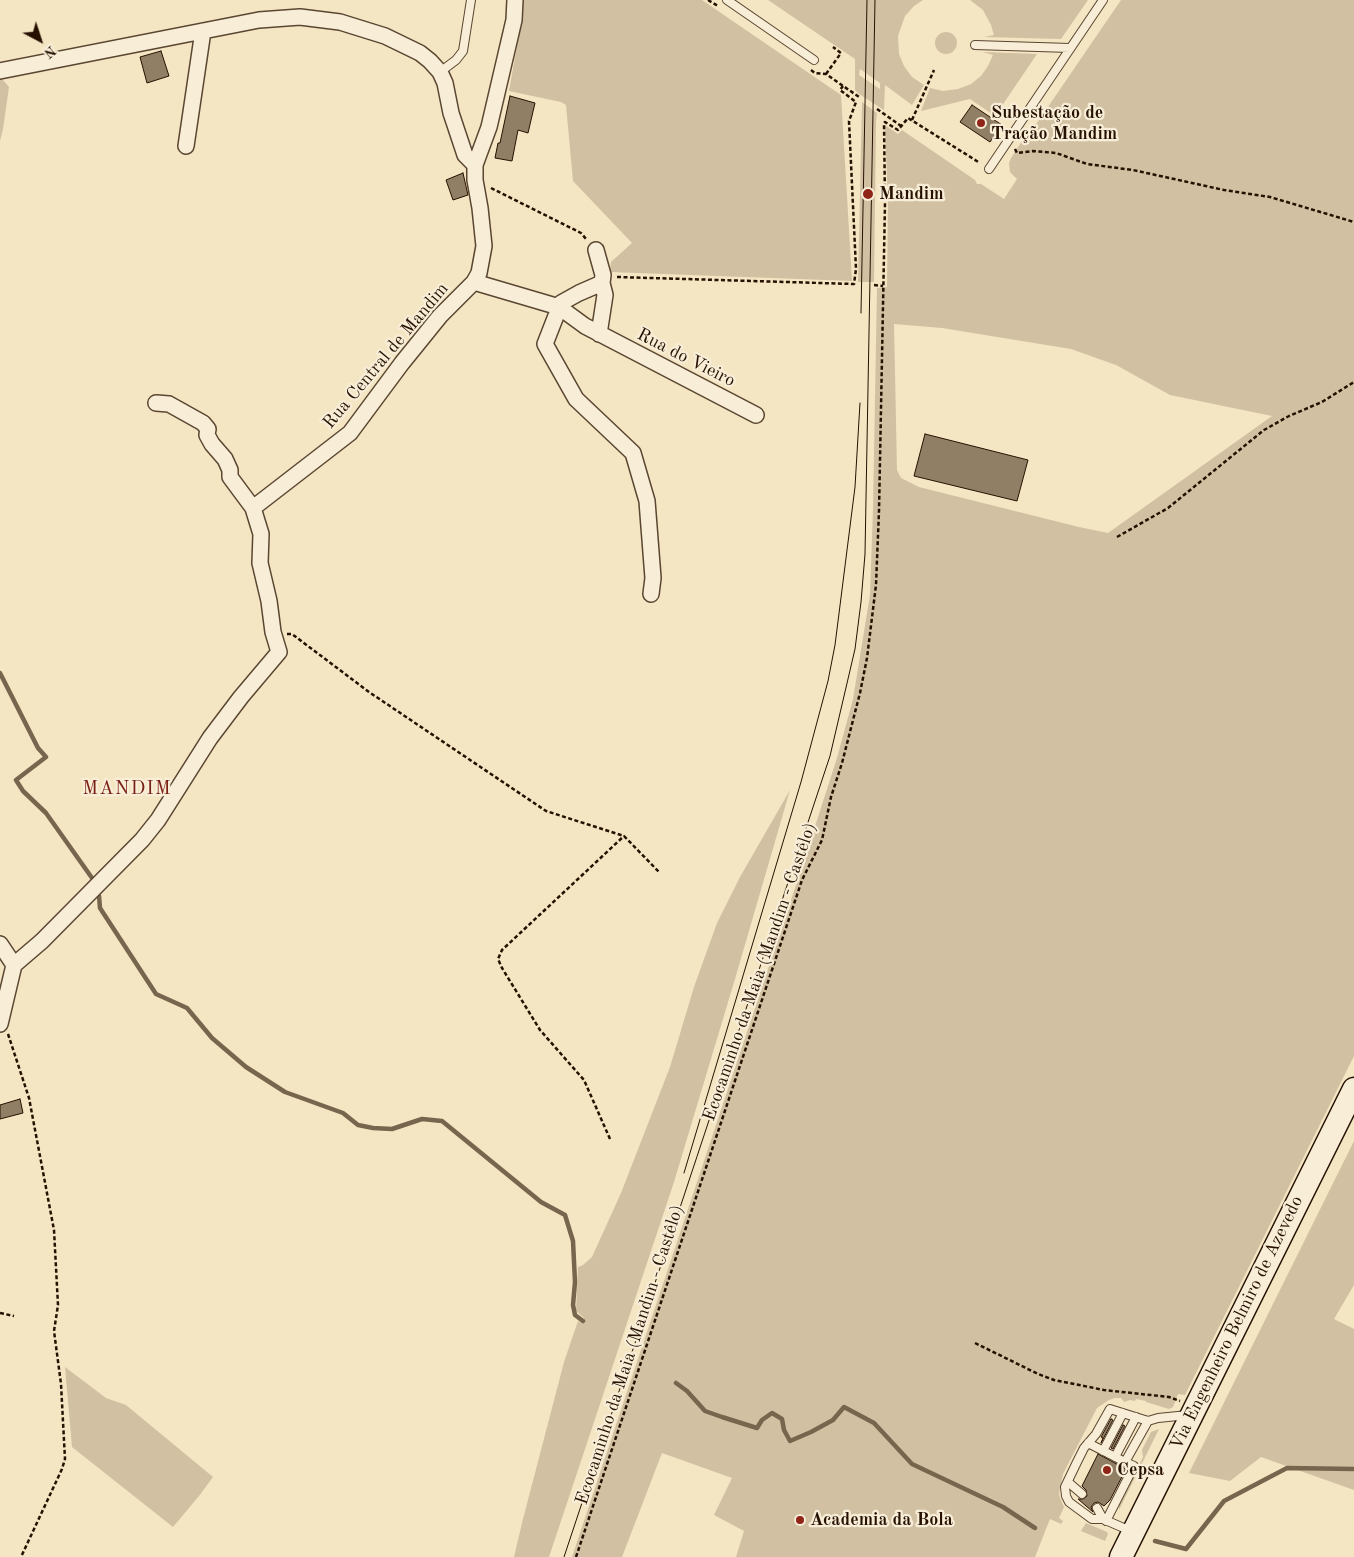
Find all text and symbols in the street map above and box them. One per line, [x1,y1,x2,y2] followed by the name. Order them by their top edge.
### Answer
[15,15,65,65] north arrow
[41,43,58,60] text: N
[991,102,1117,144] place label: Subestação de Tração Mandim
[975,117,987,129] marker: Subestação de Tração Mandim
[879,183,944,205] place label: Mandim
[861,187,875,201] marker: Mandim
[319,279,453,433] street label: Rua Central de Mandim
[633,324,739,392] street label: Rua do Vieiro
[82,778,172,800] district label: MANDIM
[699,820,821,1124] street label: Ecocaminho da Maia (Mandim - Castêlo)
[1166,1192,1308,1454] street label: Via Engenheiro Belmiro de Azevedo
[571,1202,689,1508] street label: Ecocaminho da Maia (Mandim - Castêlo)
[1117,1459,1164,1481] place label: Cepsa
[1101,1464,1113,1476] marker: Cepsa
[810,1509,953,1531] place label: Academia da Bola
[794,1514,806,1526] marker: Academia da Bola

